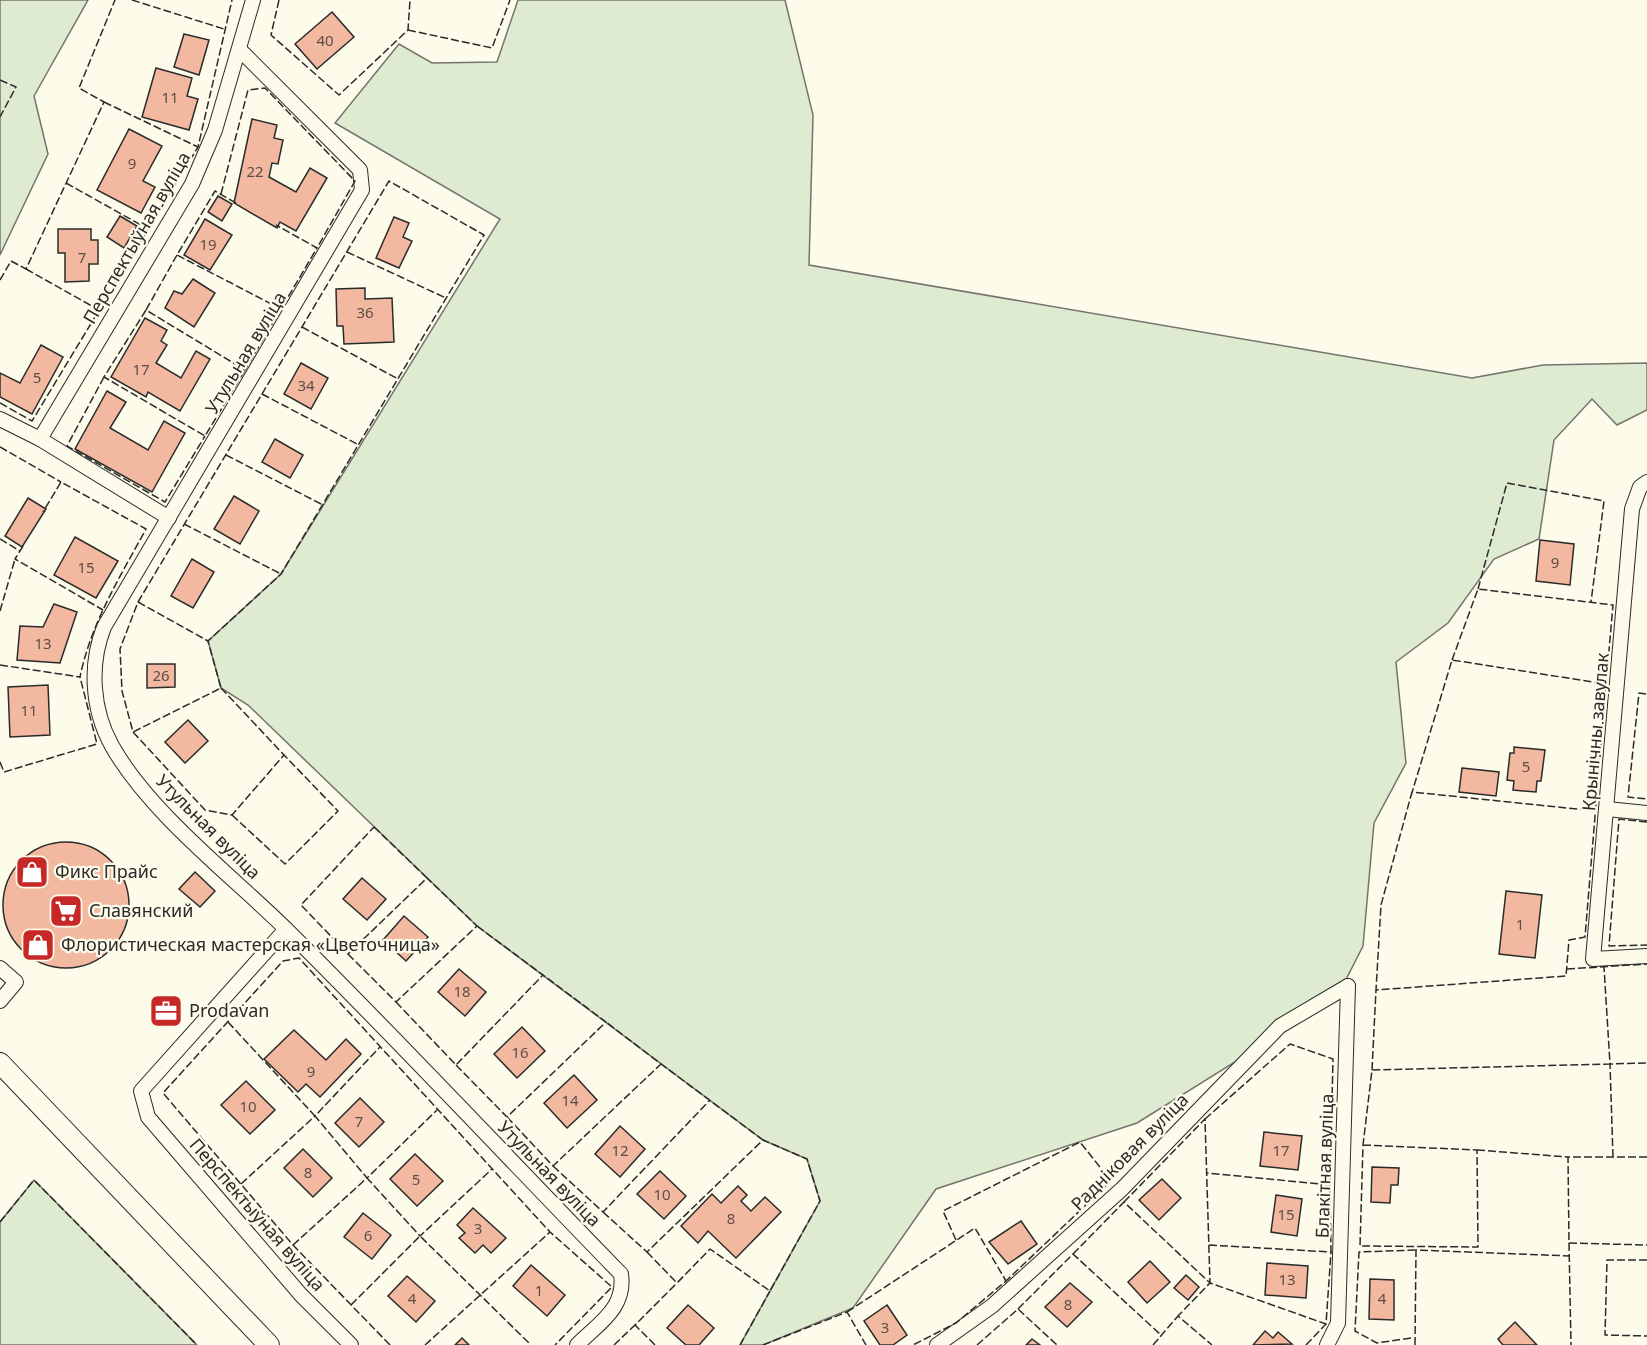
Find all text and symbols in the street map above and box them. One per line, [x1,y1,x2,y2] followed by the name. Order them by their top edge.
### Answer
[316,30,334,50] house number: 40
[161,87,179,107] house number: 11
[77,147,195,328] street label: Перспектыўная вуліца
[128,153,136,173] house number: 9
[246,161,264,181] house number: 22
[199,234,217,254] house number: 19
[78,247,86,267] house number: 7
[199,287,291,418] street label: Утульная вуліца
[356,302,374,322] house number: 36
[132,359,150,379] house number: 17
[33,367,41,387] house number: 5
[297,375,315,395] house number: 34
[1551,552,1559,572] house number: 9
[77,557,95,577] house number: 15
[34,633,52,653] house number: 13
[1576,651,1614,812] street label: Крынічны завулак
[152,665,170,685] house number: 26
[20,700,38,720] house number: 11
[1522,756,1530,776] house number: 5
[151,769,266,884] street label: Утульная вуліца
[14,854,50,890] shop icon: Фикс Прайс
[55,859,158,883] place label: Фикс Прайс
[48,893,84,929] supermarket icon: Славянский
[89,898,193,922] place label: Славянский
[1516,914,1524,934] house number: 1
[20,927,56,963] shop icon: Флористическая мастерская «Цветочница»
[61,932,440,956] place label: Флористическая мастерская «Цветочница»
[453,981,471,1001] house number: 18
[148,993,184,1029] office icon: Prodavan
[189,998,269,1022] place label: Prodavan
[511,1042,529,1062] house number: 16
[307,1061,315,1081] house number: 9
[1065,1087,1193,1215] street label: Радніковая вуліца
[561,1090,579,1110] house number: 14
[1309,1093,1339,1239] street label: Блакітная вуліца
[239,1096,257,1116] house number: 10
[355,1111,363,1131] house number: 7
[493,1115,607,1232] street label: Утульная вуліца
[185,1133,331,1296] street label: Перспектыўная вуліца
[611,1140,629,1160] house number: 12
[1272,1140,1290,1160] house number: 17
[304,1162,312,1182] house number: 8
[412,1169,420,1189] house number: 5
[653,1184,671,1204] house number: 10
[1277,1204,1295,1224] house number: 15
[727,1208,735,1228] house number: 8
[474,1218,482,1238] house number: 3
[364,1225,372,1245] house number: 6
[1278,1269,1296,1289] house number: 13
[535,1280,543,1300] house number: 1
[408,1288,417,1308] house number: 4
[1378,1288,1387,1308] house number: 4
[1064,1294,1072,1314] house number: 8
[881,1317,889,1337] house number: 3

